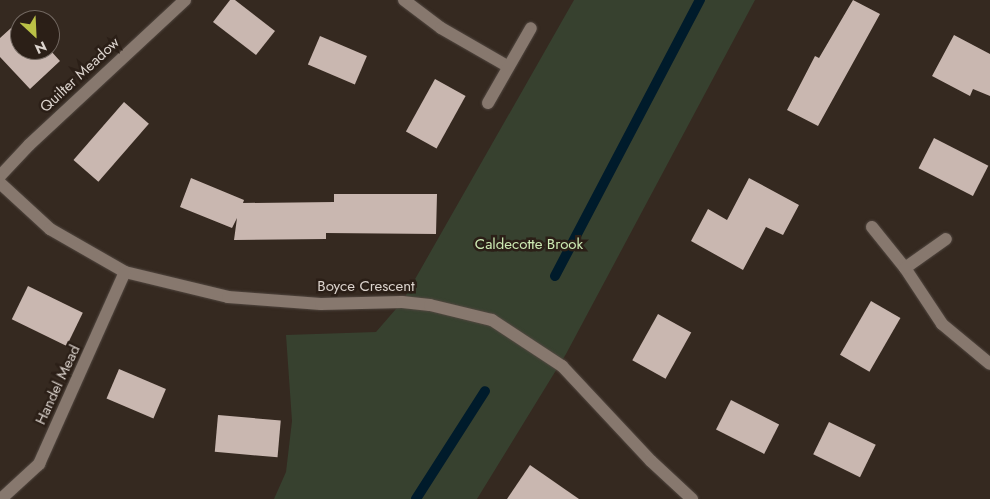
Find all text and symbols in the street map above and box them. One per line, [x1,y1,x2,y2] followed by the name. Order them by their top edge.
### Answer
[10,10,60,60] north arrow
[37,34,123,116] street label: Quilter Meadow
[32,36,50,59] text: N
[475,236,583,254] park label: Caldecotte Brook
[317,278,415,296] street label: Boyce Crescent
[32,342,84,428] street label: Handel Mead

